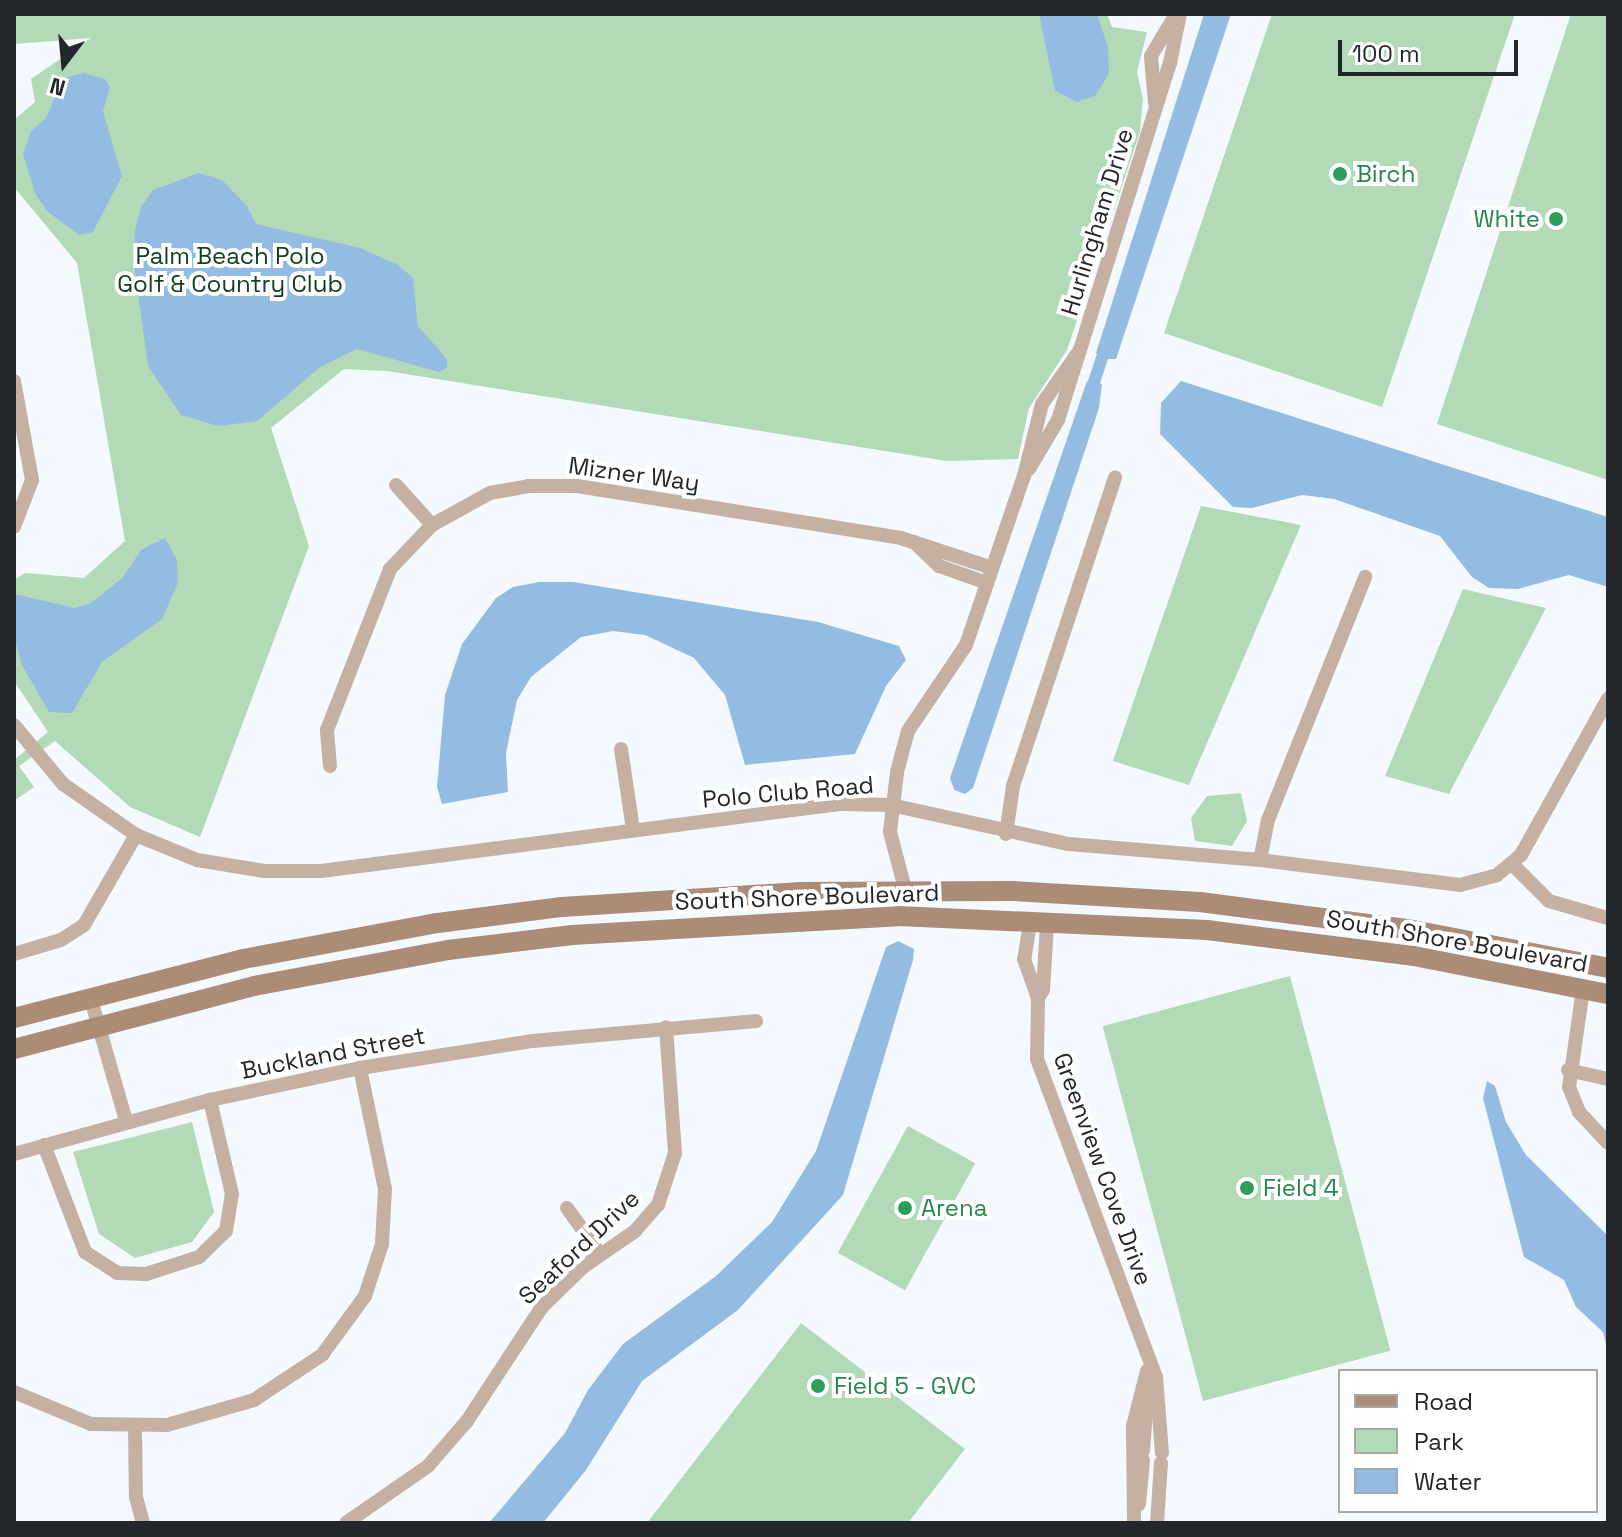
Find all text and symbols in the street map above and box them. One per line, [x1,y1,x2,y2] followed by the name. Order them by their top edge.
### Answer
[24,24,104,104] north arrow
[1342,24,1522,74] scale bar
[1352,38,1420,69] text: 100 m
[46,72,68,103] text: N
[1055,125,1139,319] street label: Hurlingham Drive
[1356,160,1415,188] place label: Birch
[1331,165,1349,183] marker: Birch
[1474,205,1540,233] place label: White
[1547,210,1565,228] marker: White
[117,242,343,298] park label: Palm Beach Polo Golf & Country Club
[567,451,701,497] street label: Mizner Way
[701,770,875,814] street label: Polo Club Road
[674,878,940,916] street label: South Shore Boulevard
[1324,904,1590,978] street label: South Shore Boulevard
[238,1021,428,1085] street label: Buckland Street
[1047,1049,1159,1289] street label: Greenview Cove Drive
[1263,1174,1339,1202] place label: Field 4
[1238,1179,1256,1197] marker: Field 4
[513,1184,645,1310] street label: Seaford Drive
[921,1194,987,1222] place label: Arena
[896,1199,914,1217] marker: Arena
[1338,1369,1598,1513] legend
[834,1372,978,1400] place label: Field 5 - GVC
[809,1377,827,1395] marker: Field 5 - GVC
[1414,1386,1473,1417] text: Road
[1414,1426,1464,1457] text: Park
[1414,1466,1482,1497] text: Water

